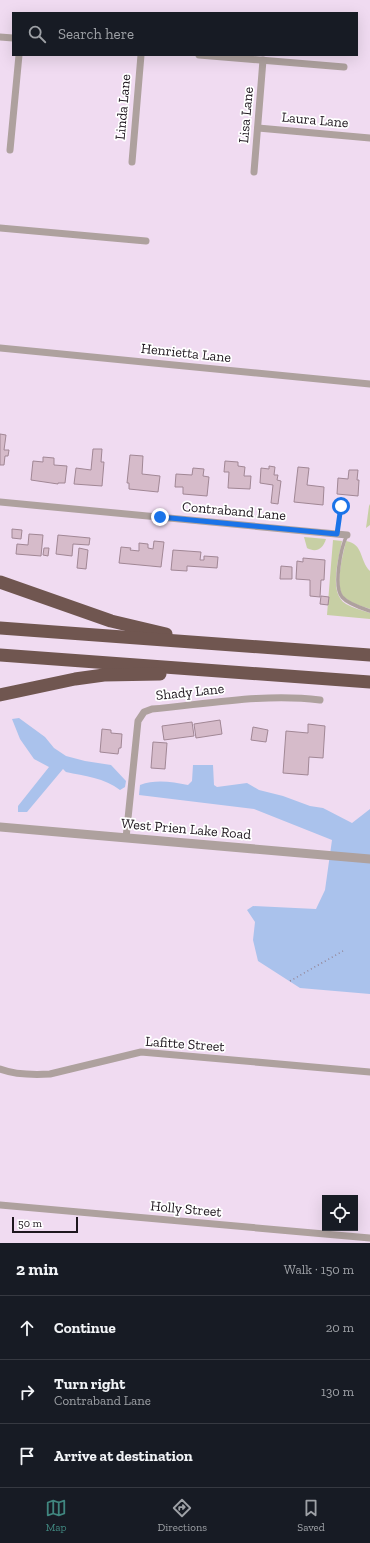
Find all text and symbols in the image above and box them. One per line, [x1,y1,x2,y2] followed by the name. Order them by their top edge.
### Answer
[12,12,358,56] search box
[26,23,48,45] icon: search
[58,25,134,43] text: Search here
[112,73,134,141] street label: Linda Lane
[235,86,257,144] street label: Lisa Lane
[281,109,350,131] street label: Laura Lane
[140,340,232,366] street label: Henrietta Lane
[332,497,350,515] route start
[181,498,287,524] street label: Contraband Lane
[151,508,169,526] route end
[155,680,225,704] street label: Shady Lane
[120,815,252,843] street label: West Prien Lake Road
[145,1033,226,1055] street label: Lafitte Street
[322,1195,358,1231] map controls
[322,1195,358,1231] button: locate
[150,1197,223,1221] street label: Holly Street
[12,1215,78,1234] scale bar
[18,1217,42,1230] text: 50 m
[16,1259,58,1279] text: 2 min
[284,1262,354,1277] text: Walk · 150 m
[16,1317,38,1339] icon: ahead
[54,1319,116,1337] text: Continue
[326,1320,354,1335] text: 20 m
[54,1375,125,1393] text: Turn right
[16,1381,38,1403] icon: right
[321,1384,354,1399] text: 130 m
[54,1393,151,1408] text: Contraband Lane
[16,1445,38,1467] icon: arrive
[54,1447,193,1465] text: Arrive at destination
[45,1497,67,1534] tab: Map
[157,1497,207,1534] tab: Directions
[297,1497,325,1534] tab: Saved

